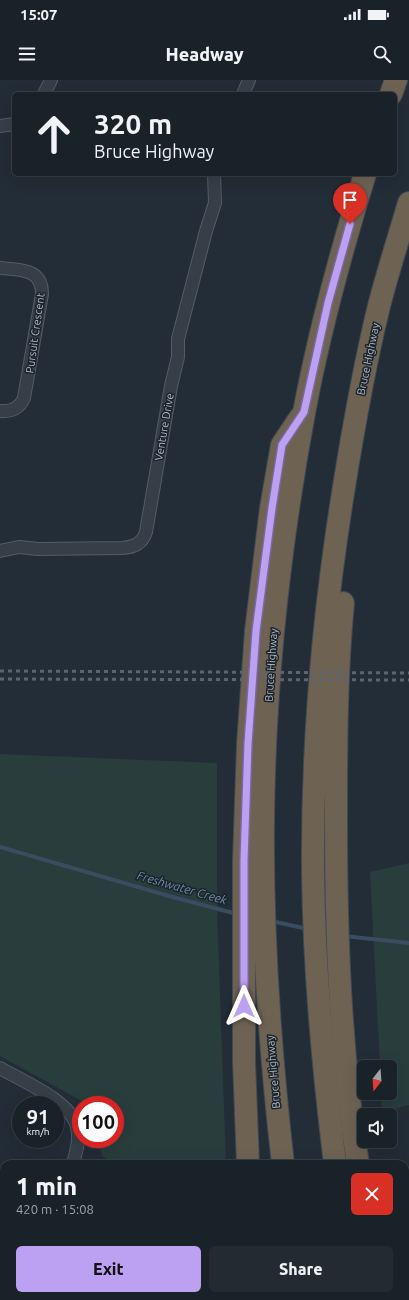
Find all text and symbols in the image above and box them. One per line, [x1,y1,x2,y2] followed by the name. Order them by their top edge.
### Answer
[20,6,58,23] text: 15:07
[16,43,38,65] icon: menu
[371,43,393,65] icon: search
[165,44,244,64] text: Headway
[28,108,80,160] icon: ahead
[94,108,172,139] text: 320 m
[94,141,214,161] text: Bruce Highway
[333,183,367,224] pin
[339,189,361,211] icon: arrive
[23,291,47,374] street label: Pursuit Crescent
[354,321,382,396] street label: Bruce Highway
[152,392,176,462] street label: Venture Drive
[262,627,280,702] street label: Bruce Highway
[136,868,229,907] water label: Freshwater Creek
[223,985,265,1027] position arrow
[264,1034,282,1109] street label: Bruce Highway
[357,1060,397,1100] north arrow
[357,1060,397,1148] map controls
[72,1096,124,1148] speed limit sign: 100
[27,1105,49,1128] text: 91
[357,1108,397,1148] button: sound
[26,1126,50,1137] text: km/h
[16,1173,77,1200] text: 1 min
[351,1173,393,1215] button: close
[16,1202,94,1216] text: 420 m · 15:08
[16,1246,201,1292] button: Exit
[209,1246,393,1292] button: Share

